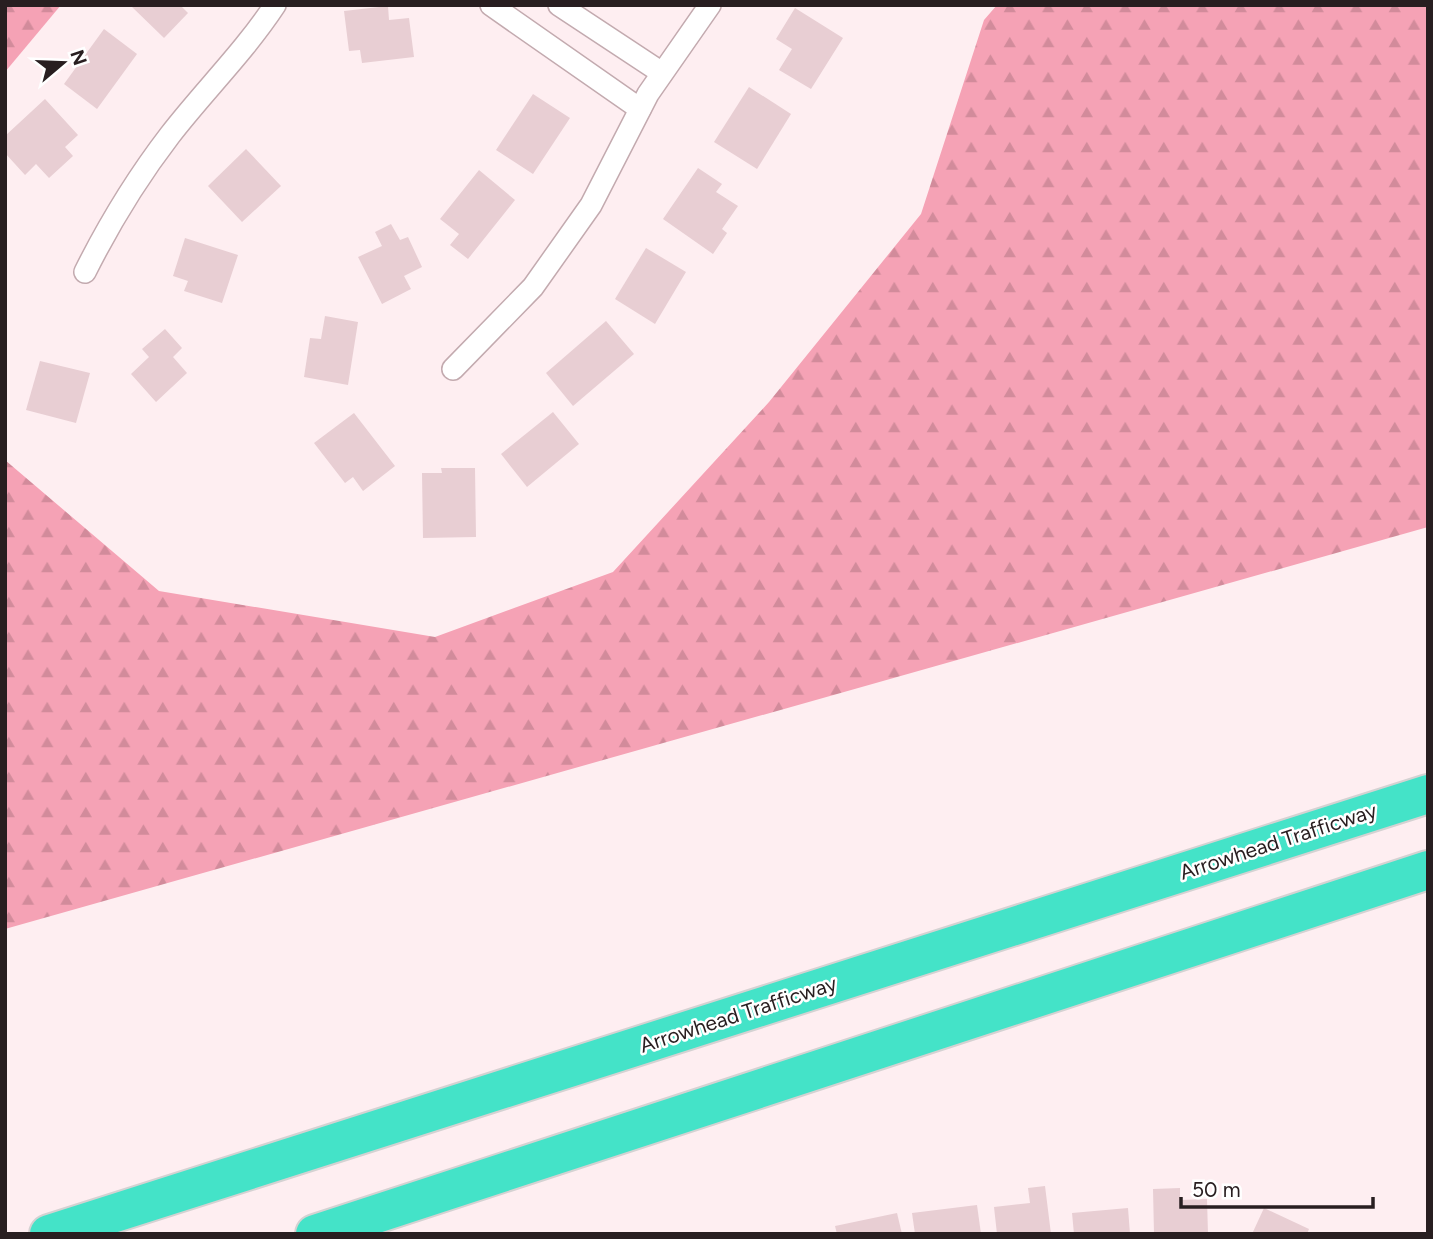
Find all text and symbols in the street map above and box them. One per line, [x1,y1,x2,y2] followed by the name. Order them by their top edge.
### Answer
[28,28,98,98] north arrow
[65,47,92,68] text: N
[1176,797,1380,885] street label: Arrowhead Trafficway
[636,970,840,1058] street label: Arrowhead Trafficway
[1181,1166,1374,1210] scale bar
[1192,1177,1241,1202] text: 50 m

